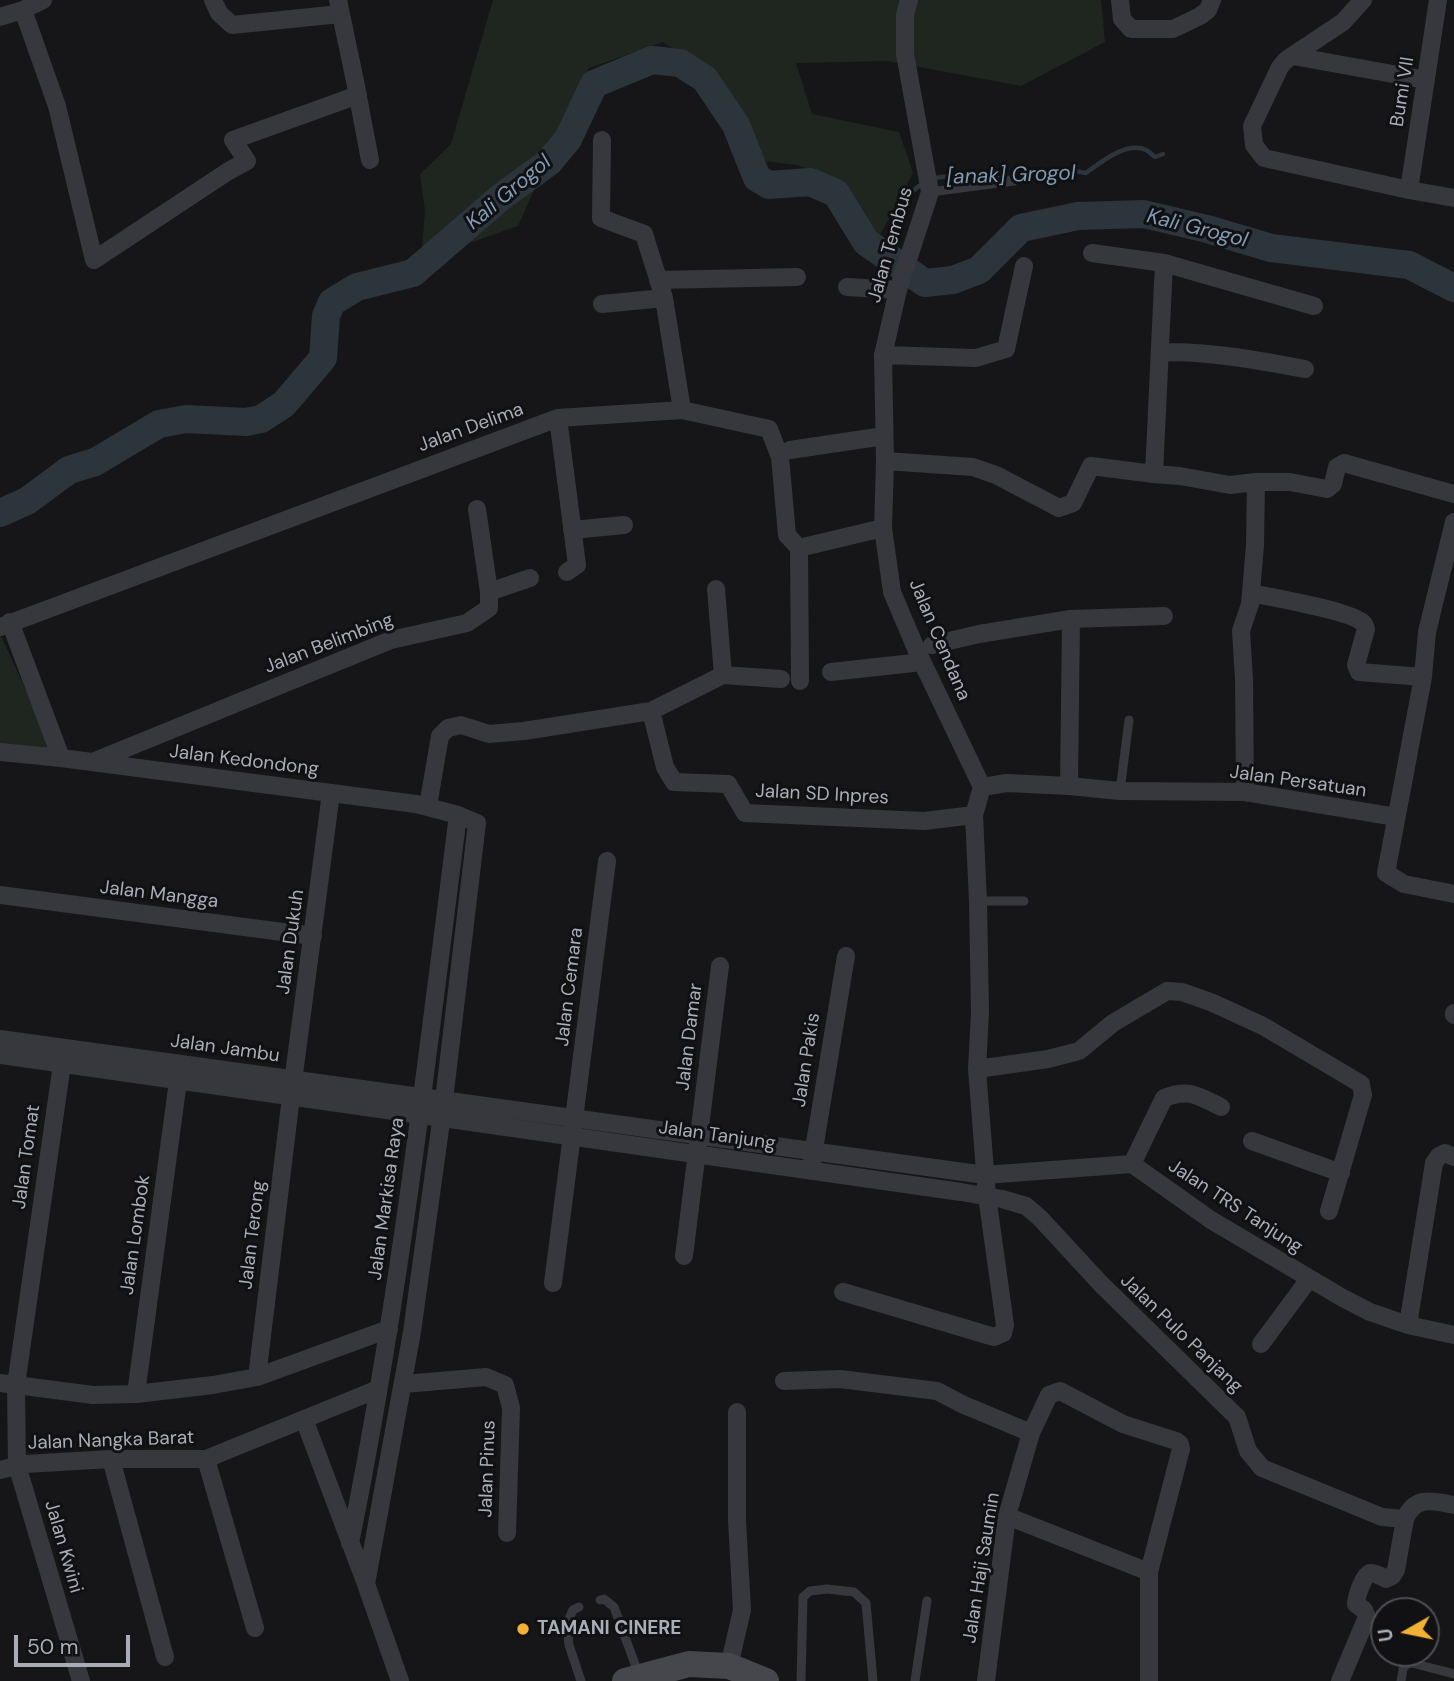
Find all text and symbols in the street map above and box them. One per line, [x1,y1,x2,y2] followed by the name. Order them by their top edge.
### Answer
[1386,55,1420,129] street label: Bumi VII
[461,150,557,236] water label: Kali Grogol
[946,161,1076,191] water label: [anak] Grogol
[864,184,918,306] street label: Jalan Tembus
[1144,204,1250,254] water label: Kali Grogol
[415,398,527,458] street label: Jalan Delima
[903,576,975,704] street label: Jalan Cendana
[261,609,397,679] street label: Jalan Belimbing
[168,741,320,781] street label: Jalan Kedondong
[1228,761,1368,803] street label: Jalan Persatuan
[755,780,889,810] street label: Jalan SD Inpres
[98,876,220,914] street label: Jalan Mangga
[272,888,310,996] street label: Jalan Dukuh
[551,926,589,1048] street label: Jalan Cemara
[672,982,708,1092] street label: Jalan Damar
[788,1011,826,1109] street label: Jalan Pakis
[169,1030,281,1068] street label: Jalan Jambu
[8,1103,46,1211] street label: Jalan Tomat
[364,1116,410,1282] street label: Jalan Markisa Raya
[657,1117,777,1155] street label: Jalan Tanjung
[1163,1155,1307,1259] street label: Jalan TRS Tanjung
[116,1174,156,1296] street label: Jalan Lombok
[235,1179,271,1291] street label: Jalan Terong
[1115,1270,1247,1398] street label: Jalan Pulo Panjang
[475,1420,501,1518] street label: Jalan Pinus
[27,1427,195,1455] street label: Jalan Nangka Barat
[959,1491,1005,1645] street label: Jalan Haji Saumin
[39,1498,87,1596] street label: Jalan Kwini
[1370,1597,1440,1667] north arrow
[537,1618,681,1640] place label: TAMANI CINERE
[515,1621,531,1637] marker: TAMANI CINERE
[18,1622,133,1666] scale bar
[1372,1627,1399,1643] text: U
[27,1633,78,1661] text: 50 m

